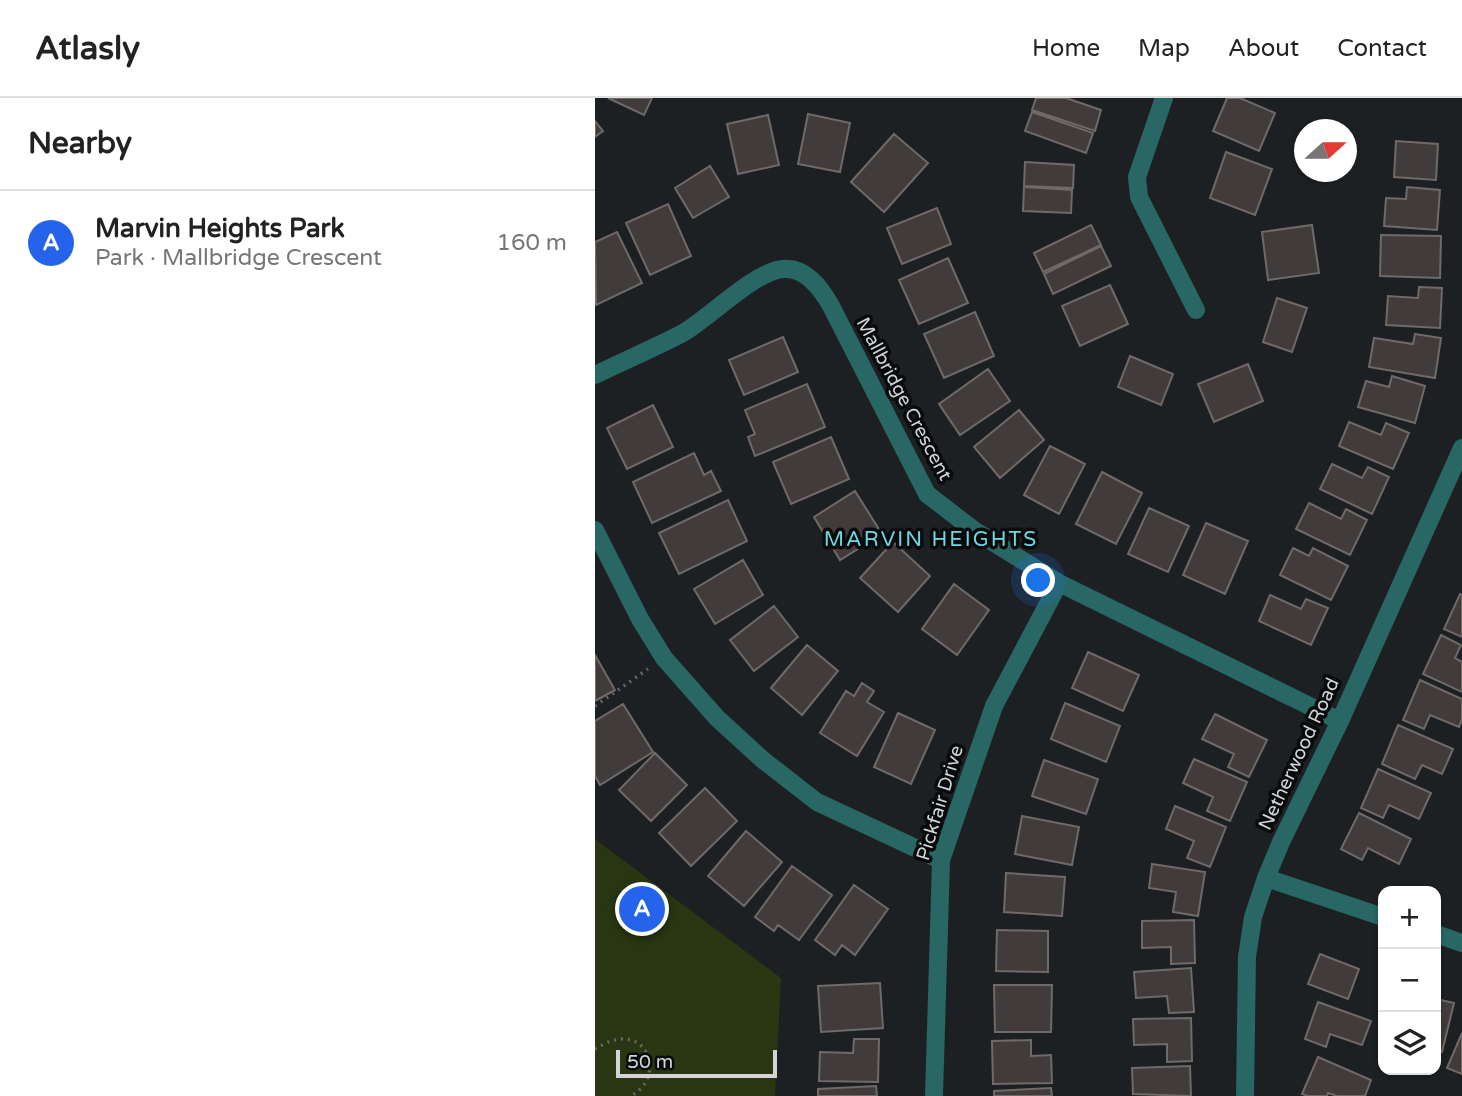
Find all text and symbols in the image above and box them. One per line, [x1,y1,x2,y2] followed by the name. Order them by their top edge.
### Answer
[35,29,140,68] text: Atlasly
[1032,34,1100,63] text: Home
[1138,34,1190,63] text: Map
[1228,34,1299,63] text: About
[1337,34,1427,63] text: Contact
[1294,119,1357,182] north arrow
[28,125,132,162] text: Nearby
[95,213,345,244] text: Marvin Heights Park
[42,229,60,257] text: A
[497,229,567,257] text: 160 m
[95,244,382,272] text: Park · Mallbridge Crescent
[852,314,956,484] street label: Mallbridge Crescent
[824,527,1038,552] district label: MARVIN HEIGHTS
[1021,563,1055,597] your location
[1254,674,1344,834] street label: Netherwood Road
[912,743,968,863] street label: Pickfair Drive
[619,883,665,935] pin: A
[1378,886,1441,1075] map controls
[1378,886,1441,949] button: +
[1378,949,1441,1012] button: −
[1378,1012,1441,1075] button: layers
[616,1047,777,1079] scale bar
[627,1051,673,1073] text: 50 m

